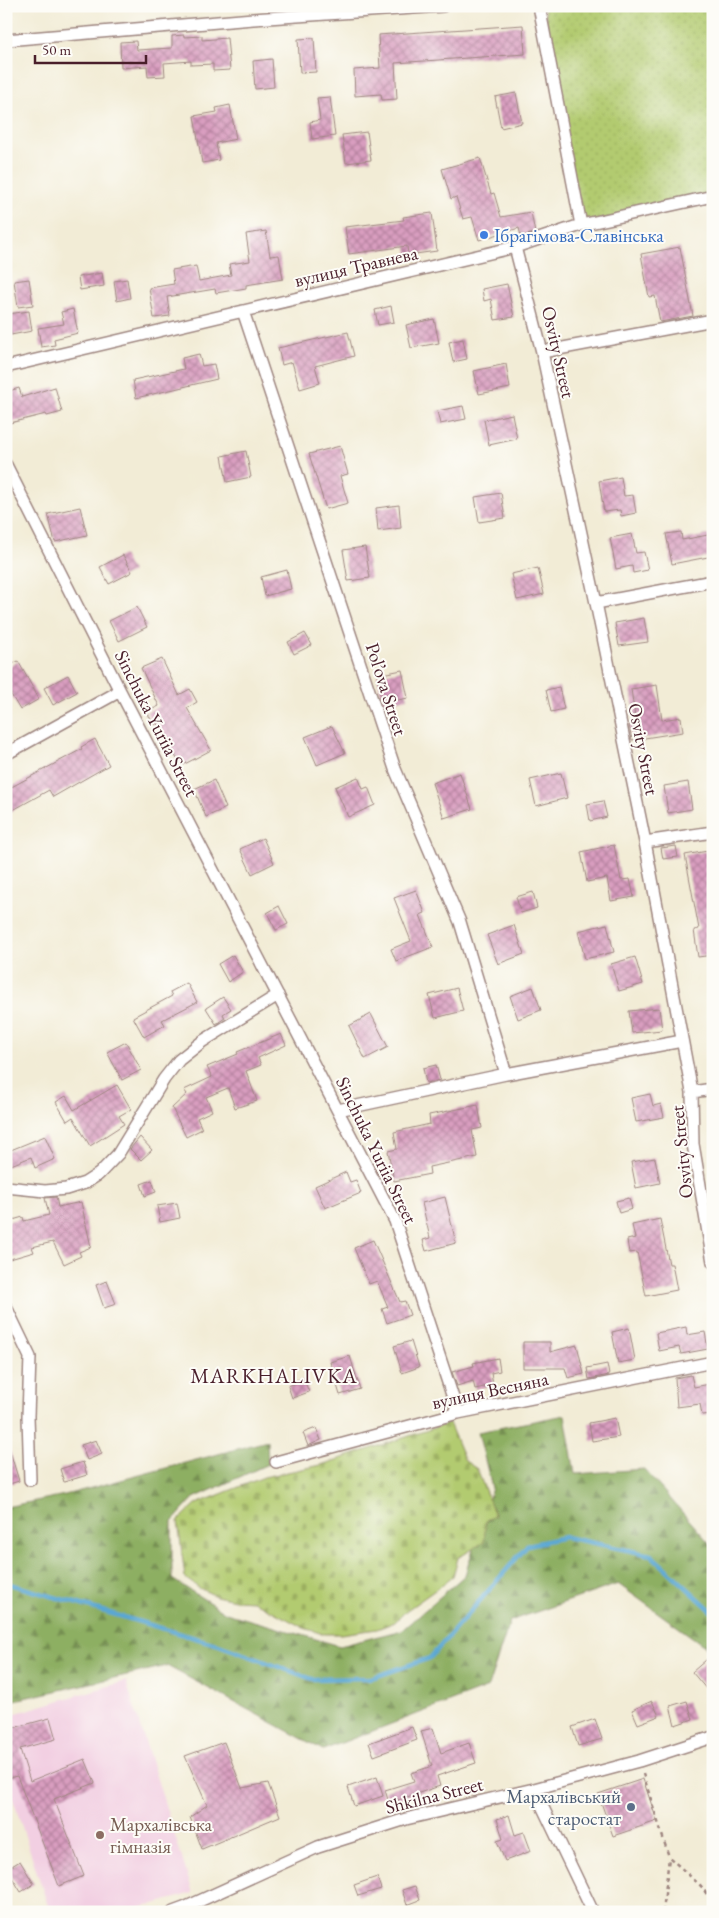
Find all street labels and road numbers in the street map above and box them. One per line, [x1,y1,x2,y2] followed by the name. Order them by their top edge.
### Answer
[292,240,421,293] street label: вулиця Травнева
[536,304,581,400] street label: Osvity Street
[360,640,413,739] street label: Pol’ova Street
[109,646,204,801] street label: Sinchuka Yuriia Street
[622,701,665,797] street label: Osvity Street
[330,1072,423,1228] street label: Sinchuka Yuriia Street
[664,1104,699,1200] street label: Osvity Street
[430,1366,551,1415] street label: вулиця Весняна
[383,1771,486,1820] street label: Shkilna Street

